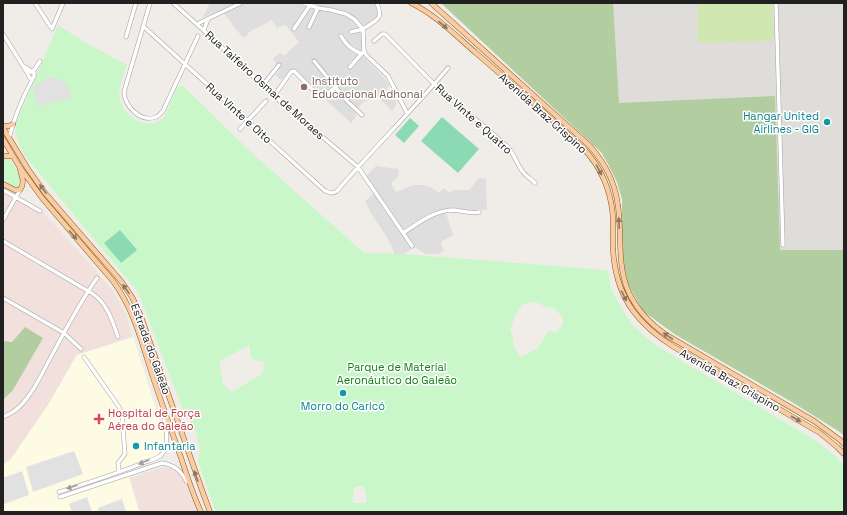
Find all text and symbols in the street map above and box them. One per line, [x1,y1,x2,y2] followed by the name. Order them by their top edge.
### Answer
[438,20,448,30] one-way arrow
[203,28,328,142] street label: Rua Taifeiro Osmar de Moraes
[496,70,590,156] street label: Avenida Braz Crispino
[312,74,423,101] place label: Instituto Educacional Adhonai
[203,80,275,146] street label: Rua Vinte e Oito
[433,81,515,157] street label: Rua Vinte e Quatro
[299,82,309,92] marker: Instituto Educacional Adhonai
[743,109,819,136] place label: Hangar United Airlines - GIG
[822,117,832,127] marker: Hangar United Airlines - GIG
[596,165,602,176] one-way arrow
[39,184,47,195] one-way arrow
[616,216,622,229] one-way arrow
[69,229,78,240] one-way arrow
[122,283,130,294] one-way arrow
[621,290,628,302] one-way arrow
[128,302,174,397] street label: Estrada do Galeão
[663,332,673,340] one-way arrow
[677,345,783,415] street label: Avenida Braz Crispino
[337,360,457,387] park label: Parque de Material Aeronáutico do Galeão
[338,388,348,398] marker: Morro do Caricó
[301,399,385,413] place label: Morro do Caricó
[108,406,201,433] place label: Hospital de Força Aérea do Galeão
[93,413,105,425] marker: Hospital de Força Aérea do Galeão
[790,415,802,422] one-way arrow
[144,439,196,453] place label: Infantaria
[131,441,141,451] marker: Infantaria
[138,460,150,466] one-way arrow
[193,469,199,481] one-way arrow
[66,485,78,491] one-way arrow

